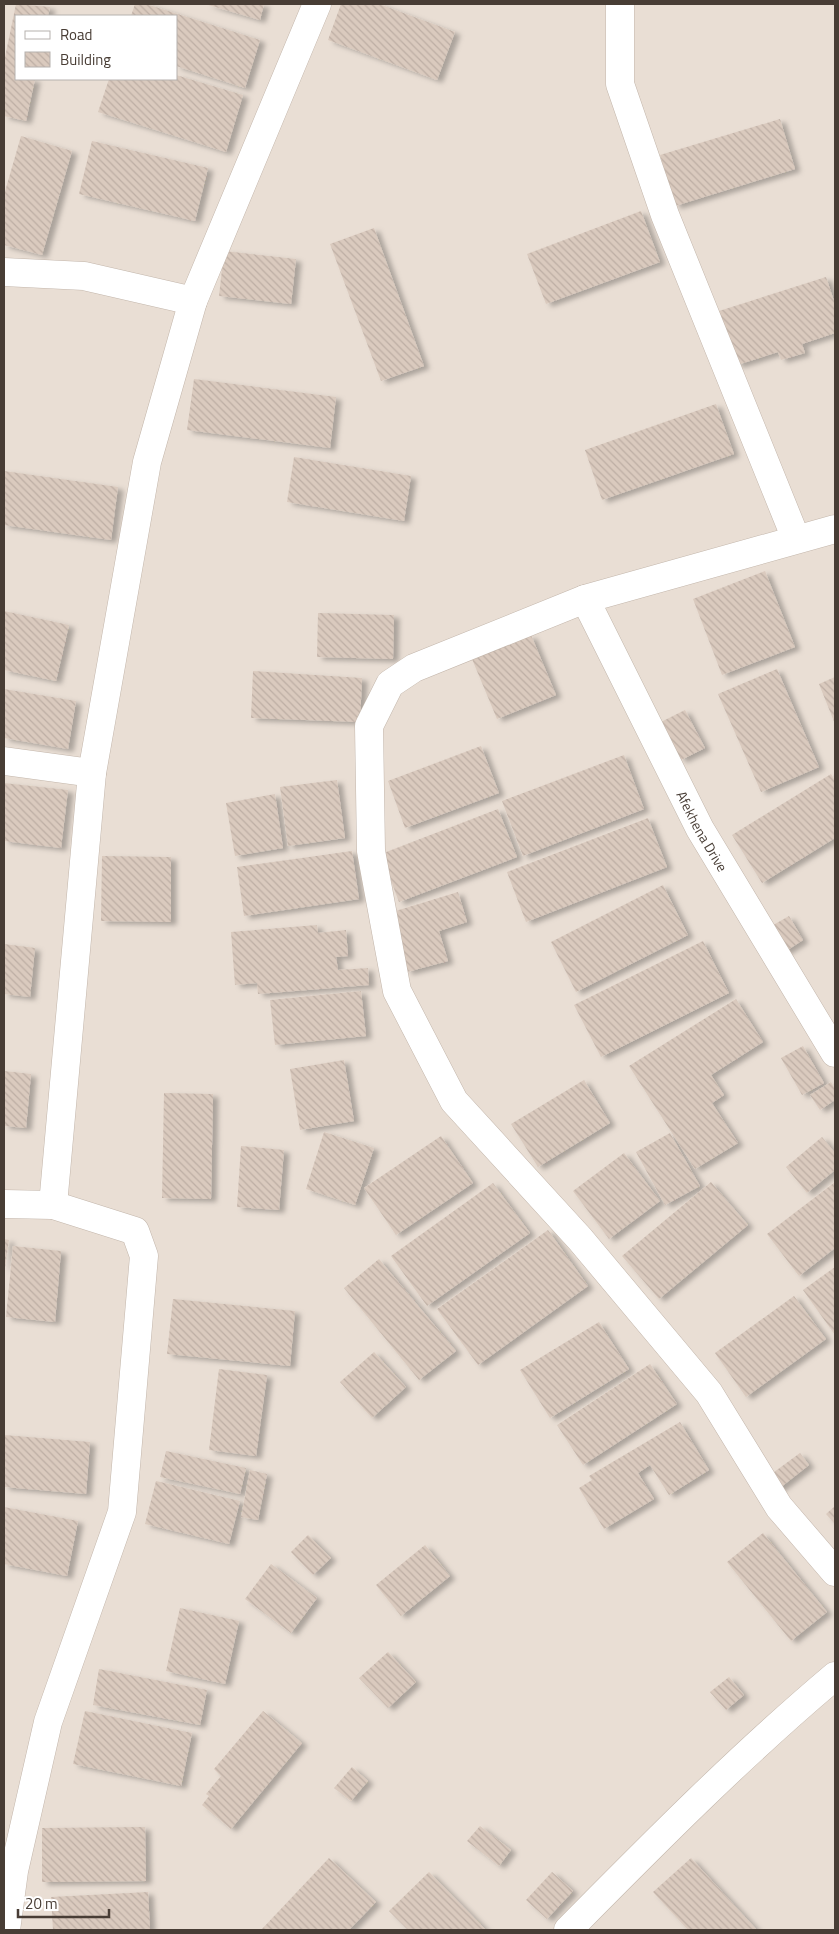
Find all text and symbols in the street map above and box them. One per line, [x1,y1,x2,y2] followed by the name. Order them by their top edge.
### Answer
[15,15,178,80] legend
[60,23,92,46] text: Road
[60,48,111,71] text: Building
[672,787,734,875] street label: Afekhena Drive
[18,1886,109,1918] scale bar
[25,1892,58,1915] text: 20 m

